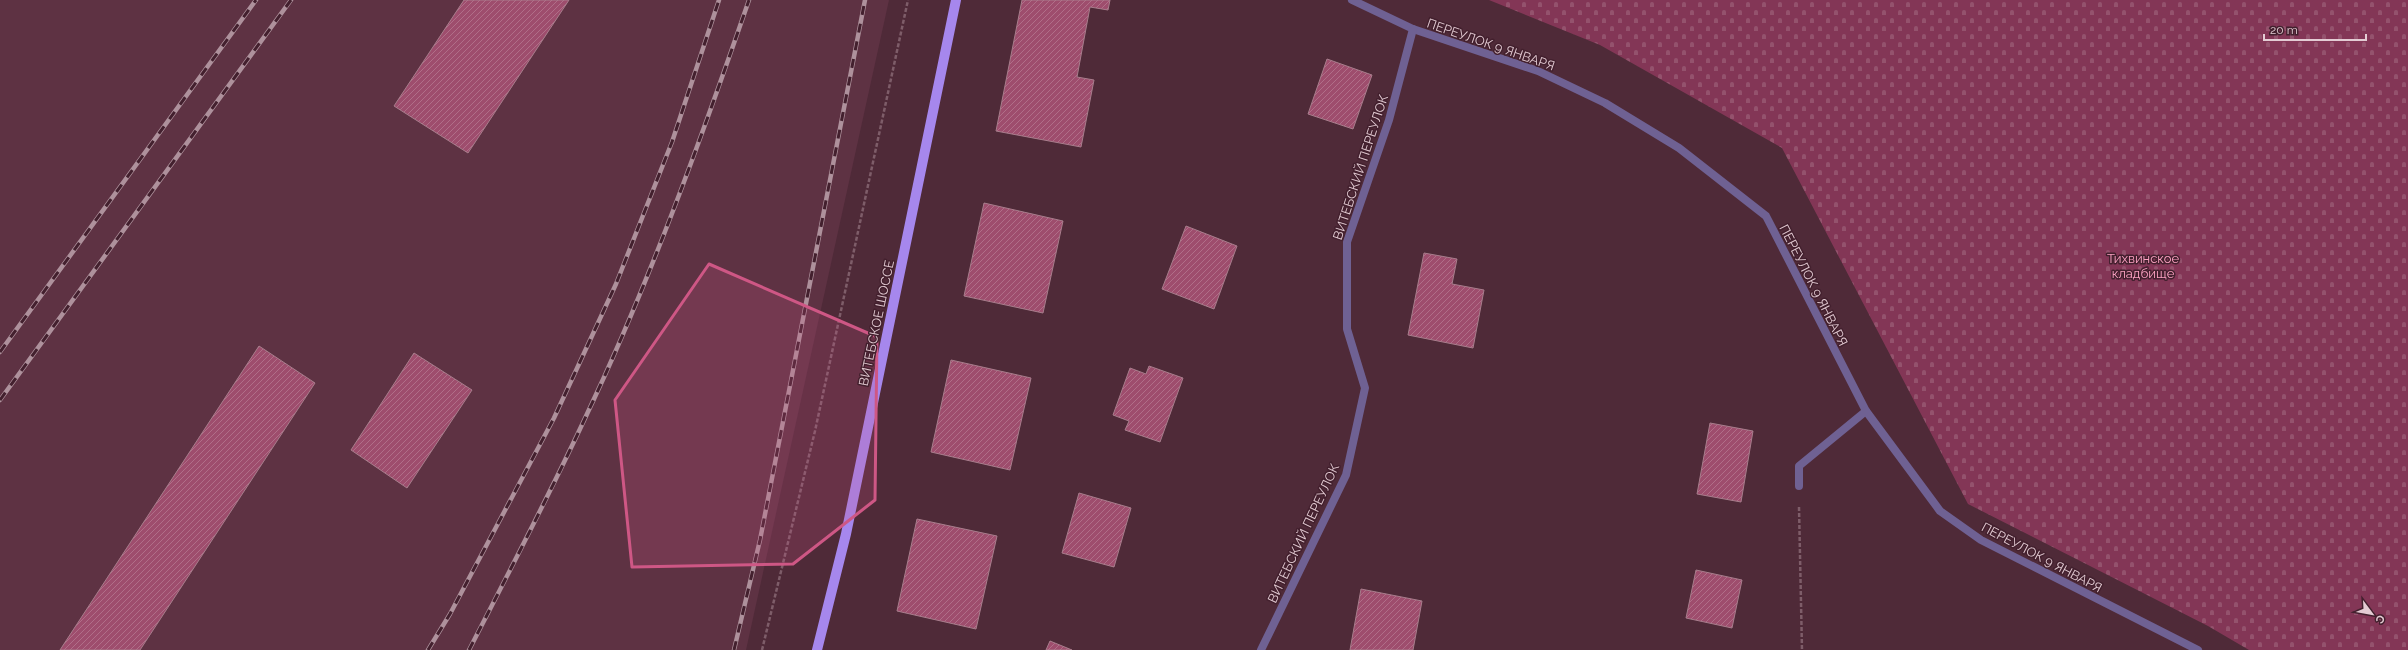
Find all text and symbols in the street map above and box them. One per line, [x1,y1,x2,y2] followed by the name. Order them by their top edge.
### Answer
[1425,16,1557,73] street label: ПЕРЕУЛОК 9 ЯНВАРЯ
[2264,16,2366,42] scale bar
[2270,23,2298,37] text: 20 m
[1330,93,1391,242] street label: ВИТЕБСКИЙ ПЕРЕУЛОК
[1776,222,1851,348] street label: ПЕРЕУЛОК 9 ЯНВАРЯ
[2107,251,2179,281] park label: Тихвинское кладбище
[856,259,897,387] street label: ВИТЕБСКОЕ ШОССЕ
[1265,461,1342,605] street label: ВИТЕБСКИЙ ПЕРЕУЛОК
[1979,519,2105,596] street label: ПЕРЕУЛОК 9 ЯНВАРЯ
[2352,594,2392,634] north arrow
[2372,612,2388,626] text: С

